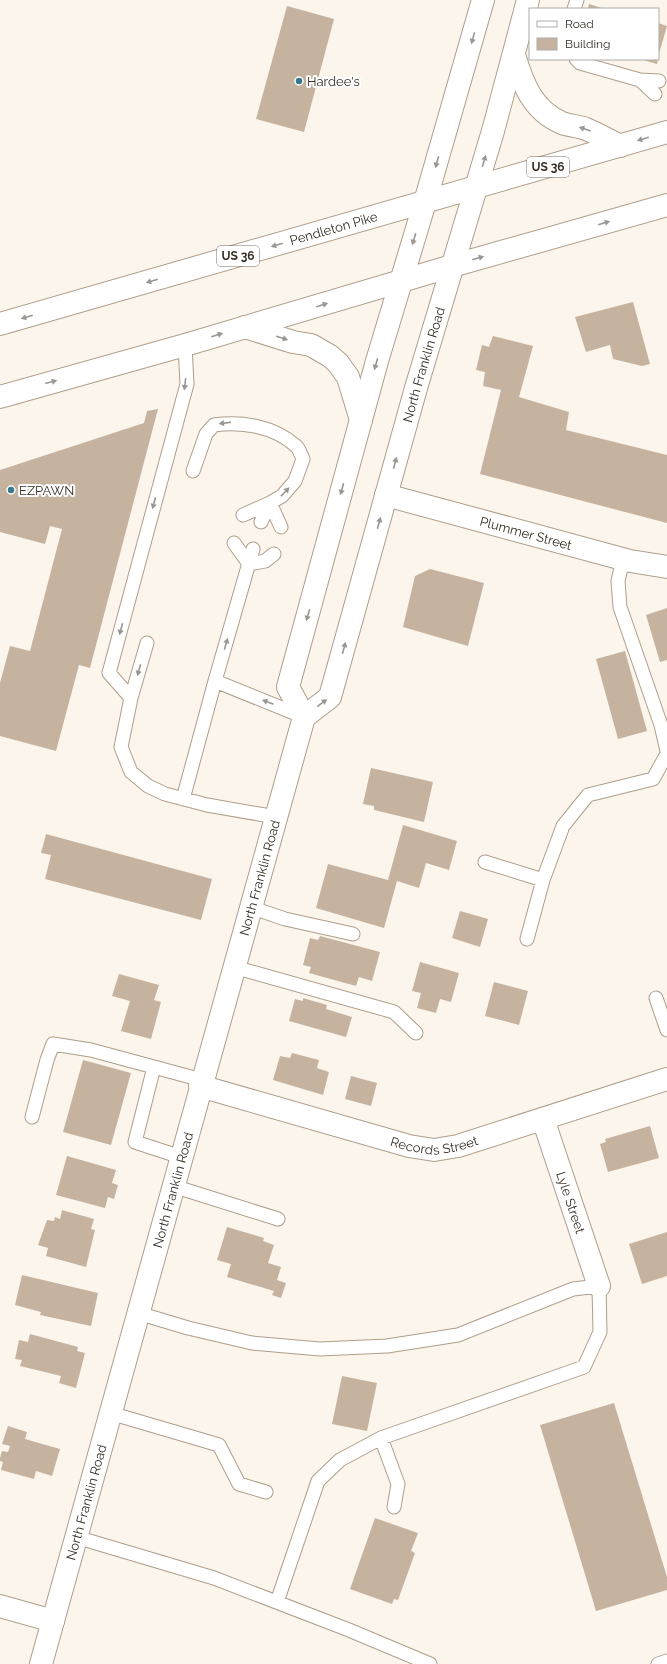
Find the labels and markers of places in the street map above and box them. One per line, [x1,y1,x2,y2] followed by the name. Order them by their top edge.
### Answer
[307,74,360,89] place label: Hardee's
[294,76,304,86] marker: Hardee's
[19,483,74,498] place label: EZPAWN
[6,485,16,495] marker: EZPAWN

